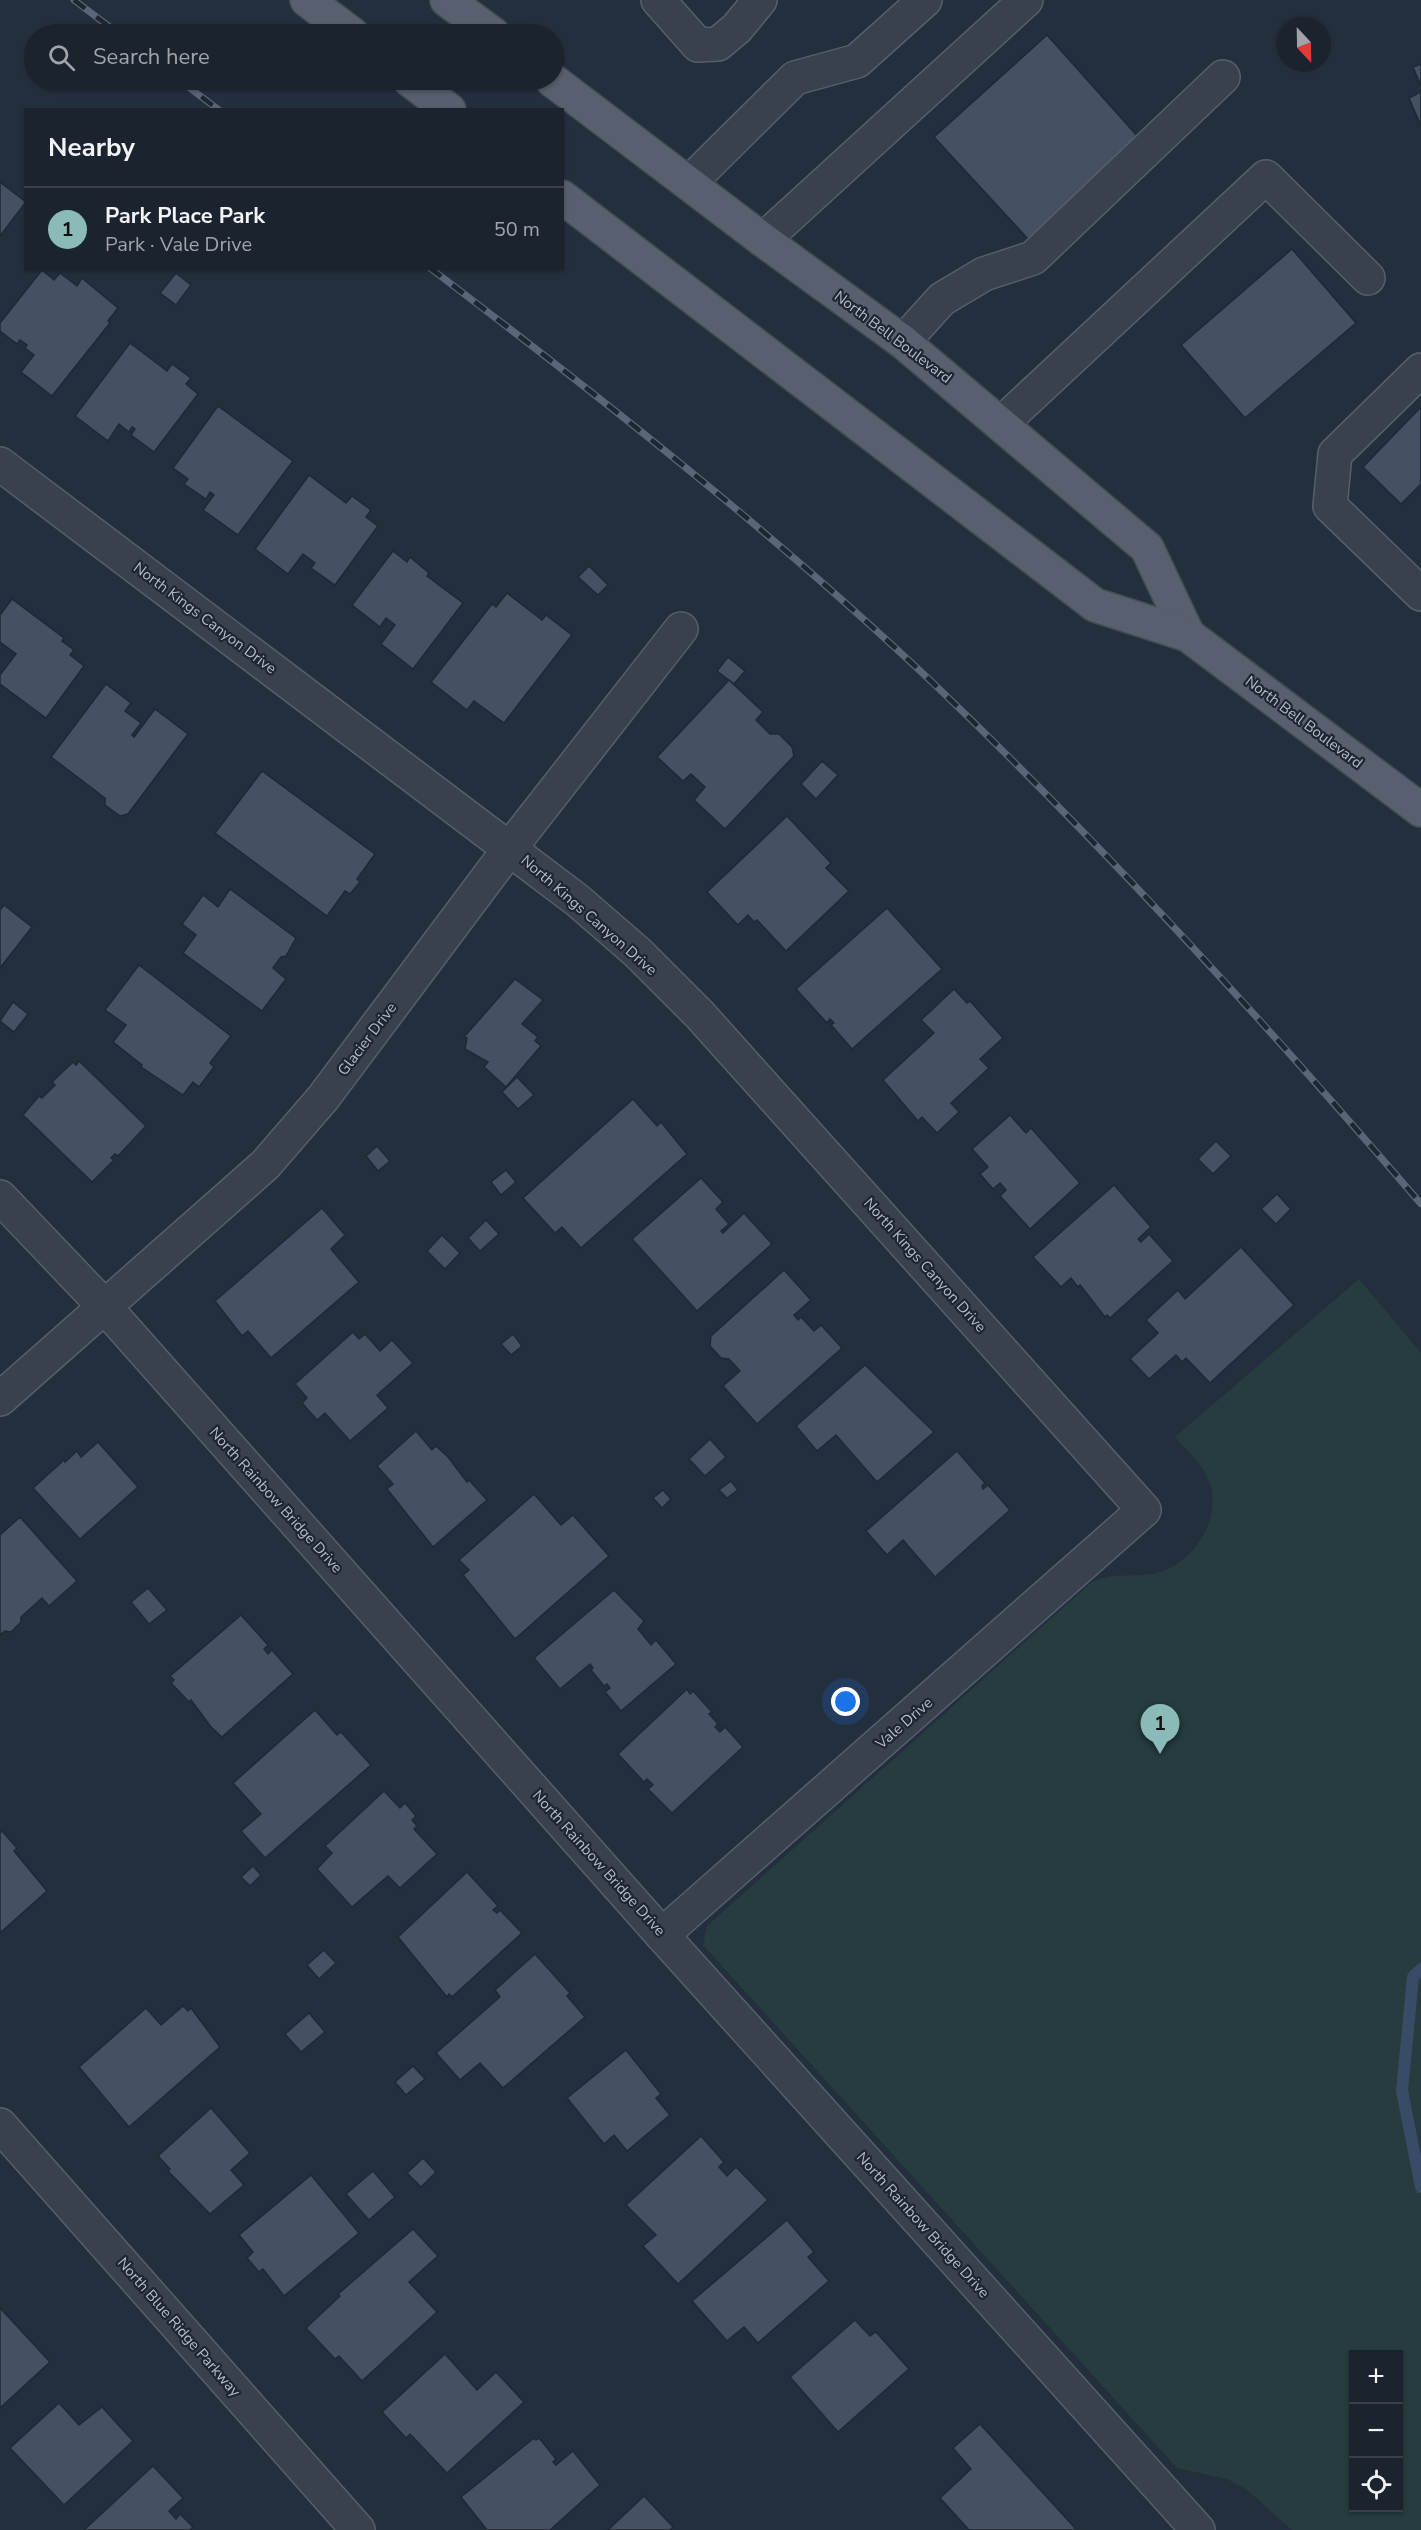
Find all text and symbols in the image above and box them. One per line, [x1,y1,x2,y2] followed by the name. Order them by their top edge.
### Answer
[1277,18,1331,72] north arrow
[24,24,564,90] search box
[45,41,78,74] icon: search
[93,42,210,72] text: Search here
[48,130,135,165] text: Nearby
[105,201,265,231] text: Park Place Park
[62,216,74,243] text: 1
[494,216,540,243] text: 50 m
[105,231,252,258] text: Park · Vale Drive
[830,286,956,388] street label: North Bell Boulevard
[129,558,281,678] street label: North Kings Canyon Drive
[1241,671,1367,773] street label: North Bell Boulevard
[517,850,661,980] street label: North Kings Canyon Drive
[333,998,401,1080] street label: Glacier Drive
[859,1194,991,1336] street label: North Kings Canyon Drive
[205,1423,347,1577] street label: North Rainbow Bridge Drive
[831,1687,860,1716] your location
[871,1693,937,1754] street label: Vale Drive
[1140,1704,1180,1754] pin: 1
[528,1786,670,1940] street label: North Rainbow Bridge Drive
[852,2148,994,2302] street label: North Rainbow Bridge Drive
[113,2253,245,2401] street label: North Blue Ridge Parkway
[1349,2350,1403,2512] map controls
[1349,2350,1403,2404] button: +
[1349,2404,1403,2458] button: −
[1349,2458,1403,2512] button: locate

